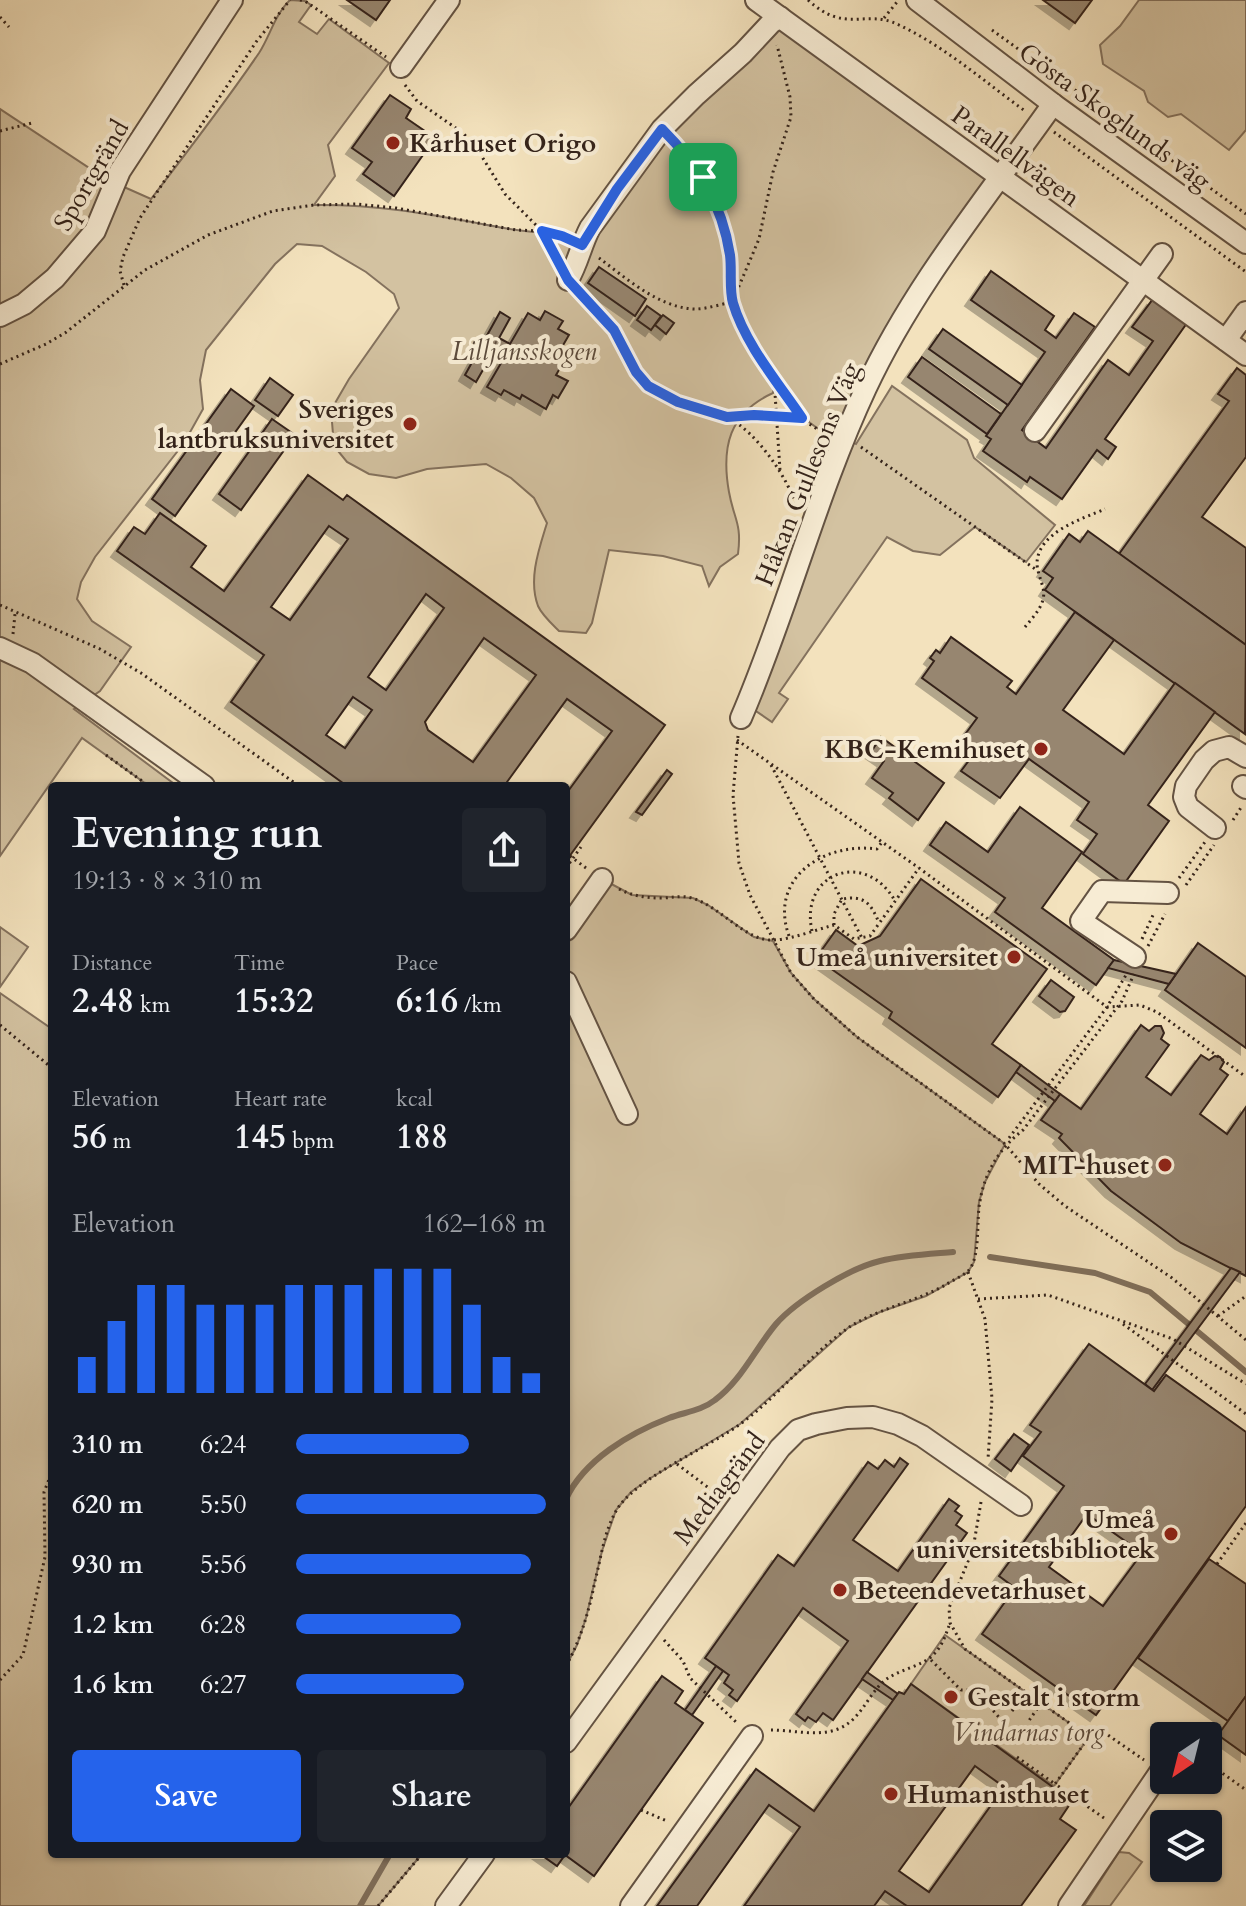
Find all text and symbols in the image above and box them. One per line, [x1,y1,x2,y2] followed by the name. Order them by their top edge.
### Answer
[1012,35,1218,198] street label: Gösta Skoglunds väg
[944,98,1087,215] street label: Parallellvägen
[46,113,137,237] street label: Sportgränd
[409,126,596,161] place label: Kårhuset Origo
[384,134,402,152] marker: Kårhuset Origo
[669,143,737,211] pin
[681,155,725,199] icon: arrive
[451,334,597,369] park label: Lilljansskogen
[747,357,868,591] street label: Håkan Gullesons Väg
[158,392,394,457] place label: Sveriges lantbruksuniversitet
[401,415,419,433] marker: Sveriges lantbruksuniversitet
[824,732,1025,767] place label: KBC-Kemihuset
[1032,740,1050,758] marker: KBC-Kemihuset
[72,803,322,863] text: Evening run
[462,808,546,892] button: share
[72,863,262,898] text: 19:13 · 8 × 310 m
[796,940,998,975] place label: Umeå universitet
[72,948,152,978] text: Distance
[234,948,285,978] text: Time
[396,948,439,978] text: Pace
[1005,948,1023,966] marker: Umeå universitet
[72,978,134,1024] text: 2.48
[234,978,314,1024] text: 15:32
[396,978,458,1024] text: 6:16
[134,990,170,1020] text: km
[458,990,502,1020] text: /km
[72,1084,159,1114] text: Elevation
[234,1084,327,1114] text: Heart rate
[396,1084,433,1114] text: kcal
[72,1114,107,1160] text: 56
[234,1114,286,1160] text: 145
[396,1114,448,1160] text: 188
[107,1126,131,1156] text: m
[286,1126,334,1156] text: bpm
[1023,1148,1149,1183] place label: MIT-huset
[1156,1156,1174,1174] marker: MIT-huset
[72,1206,175,1241] text: Elevation
[423,1206,546,1241] text: 162–168 m
[665,1425,773,1552] street label: Mediagränd
[72,1427,143,1462] text: 310 m
[200,1427,247,1462] text: 6:24
[72,1487,143,1522] text: 620 m
[200,1487,247,1522] text: 5:50
[916,1502,1156,1567] place label: Umeå universitetsbibliotek
[1162,1525,1180,1543] marker: Umeå universitetsbibliotek
[72,1547,143,1582] text: 930 m
[200,1547,247,1582] text: 5:56
[856,1573,1086,1608] place label: Beteendevetarhuset
[831,1581,849,1599] marker: Beteendevetarhuset
[72,1607,153,1642] text: 1.2 km
[200,1607,247,1642] text: 6:28
[72,1667,153,1702] text: 1.6 km
[200,1667,247,1702] text: 6:27
[967,1680,1140,1715] place label: Gestalt i storm
[942,1688,960,1706] marker: Gestalt i storm
[953,1715,1105,1750] park label: Vindarnas torg
[1150,1722,1222,1794] north arrow
[1150,1722,1222,1882] map controls
[72,1750,301,1842] button: Save
[317,1750,546,1842] button: Share
[907,1777,1089,1812] place label: Humanisthuset
[882,1785,900,1803] marker: Humanisthuset
[1150,1810,1222,1882] button: layers

